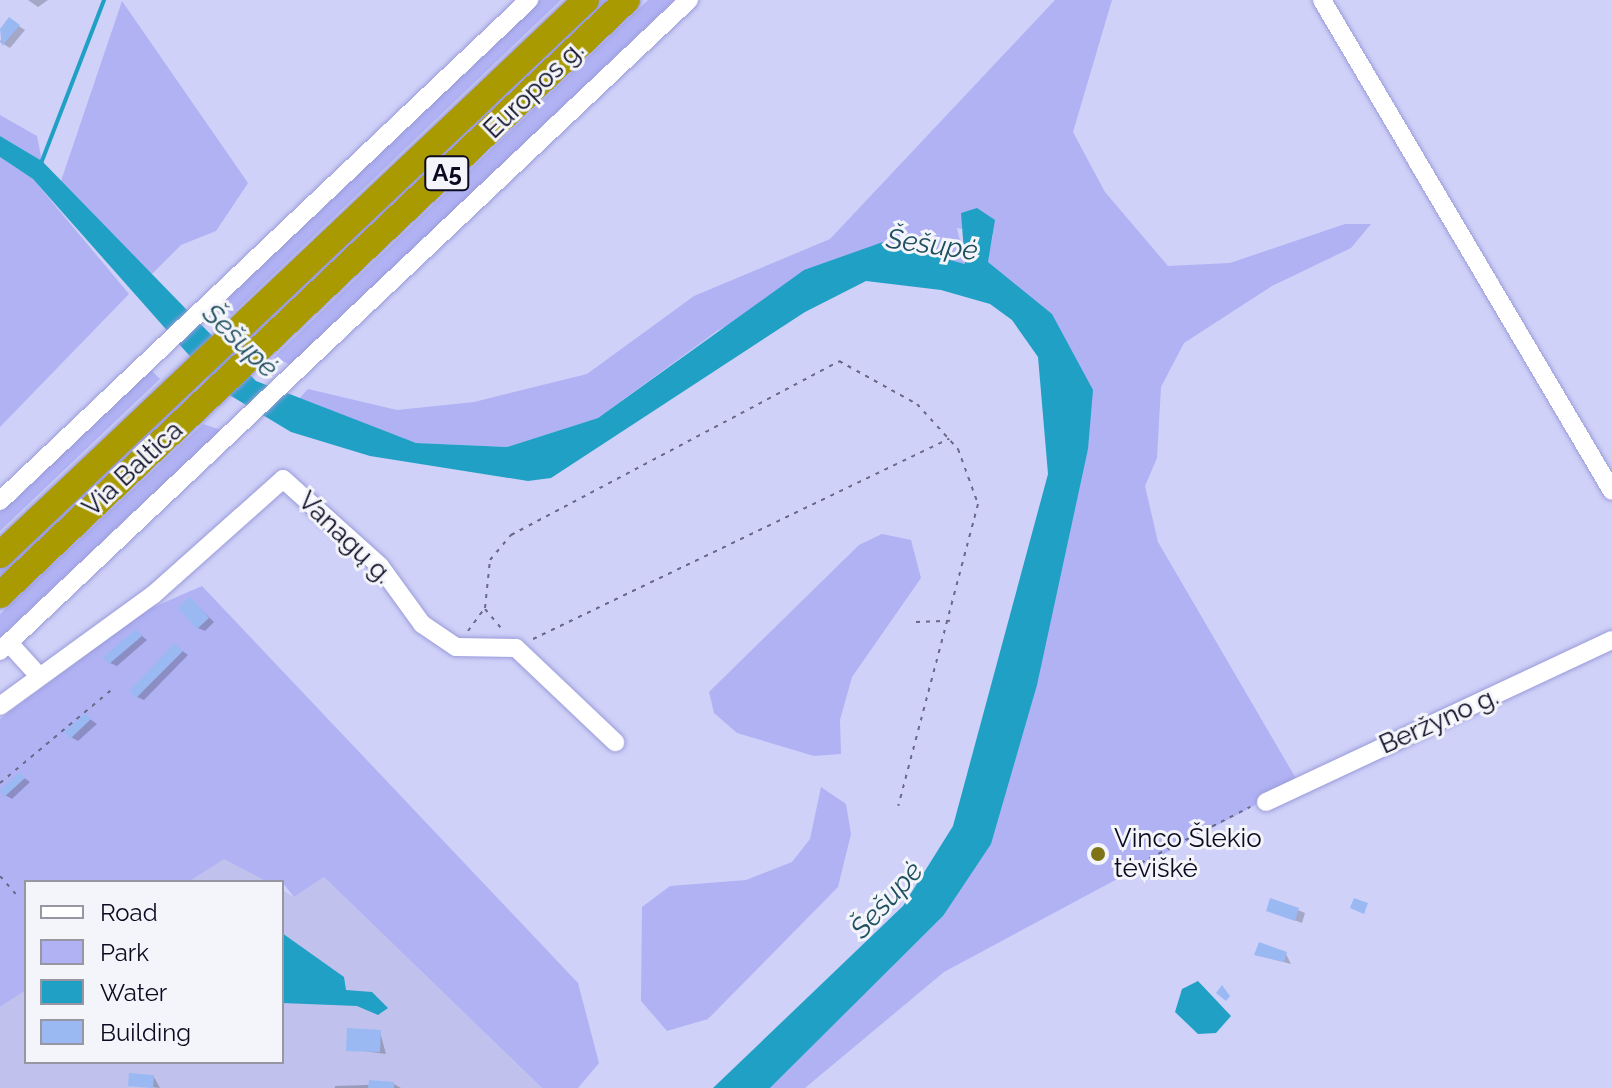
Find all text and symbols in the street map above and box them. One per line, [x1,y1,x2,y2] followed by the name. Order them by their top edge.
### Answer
[478,35,590,145] street label: Europos g.
[423,153,471,193] road number: A5
[884,222,980,268] water label: Šešupė
[195,297,285,385] water label: Šešupė
[76,415,190,523] street label: Via Baltica
[291,485,399,591] street label: Vanagų g.
[1375,681,1503,761] street label: Beržyno g.
[1114,823,1262,884] place label: Vinco Šlekio tėviškė
[1089,845,1107,863] marker: Vinco Šlekio tėviškė
[844,855,930,945] water label: Šešupė
[24,880,284,1064] legend
[100,898,158,927] text: Road
[100,938,149,967] text: Park
[100,978,167,1007] text: Water
[100,1018,191,1047] text: Building

